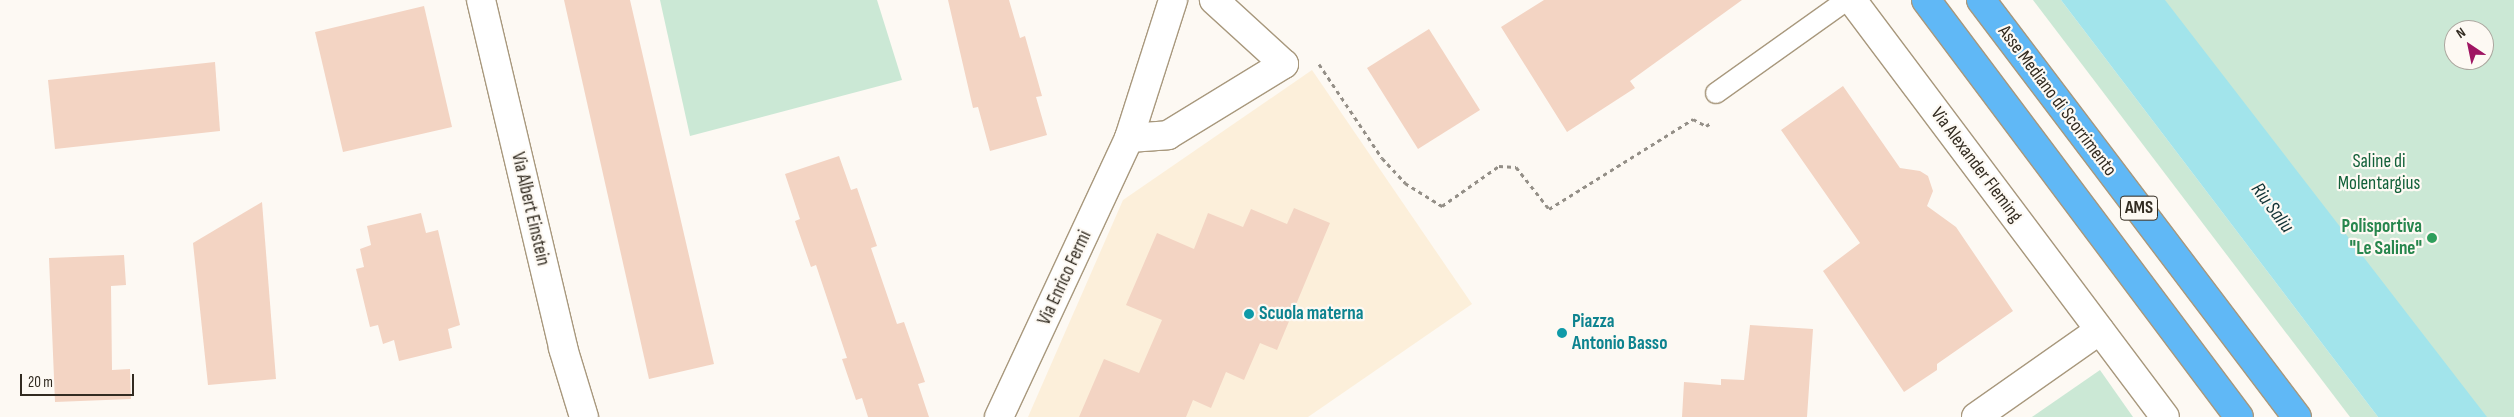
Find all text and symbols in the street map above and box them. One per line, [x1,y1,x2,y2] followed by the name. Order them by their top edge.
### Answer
[2444,20,2494,70] north arrow
[1993,21,2121,181] street label: Asse Mediano di Scorrimento
[2453,24,2469,42] text: N
[1925,103,2027,227] street label: Via Alexander Fleming
[506,150,554,268] street label: Via Albert Einstein
[2338,151,2420,195] park label: Saline di Molentargius
[2245,178,2299,238] water label: Riu Saliu
[2119,192,2159,224] road number: AMS
[2342,216,2422,260] place label: Polisportiva "Le Saline"
[1033,227,1097,329] street label: Via Enrico Fermi
[2426,232,2438,244] marker: Polisportiva "Le Saline"
[1259,303,1364,325] place label: Scuola materna
[1243,308,1255,320] marker: Scuola materna
[1572,311,1667,355] place label: Piazza Antonio Basso
[1556,327,1568,339] marker: Piazza Antonio Basso
[22,364,136,396] scale bar
[28,373,53,392] text: 20 m

